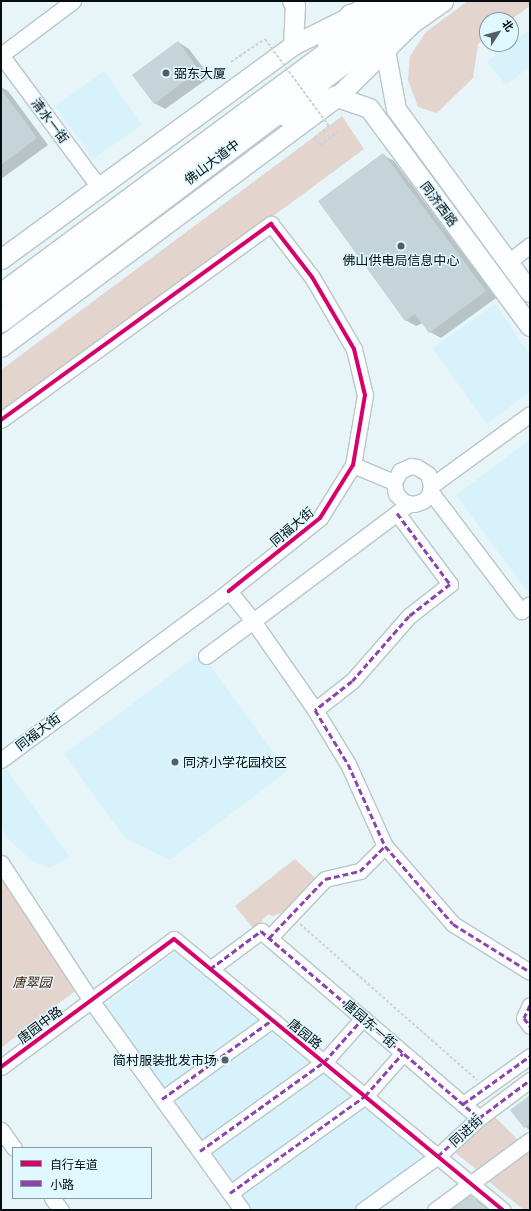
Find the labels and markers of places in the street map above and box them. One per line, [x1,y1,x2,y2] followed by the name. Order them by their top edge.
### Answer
[174,65,226,81] place label: 弼东大厦
[161,68,171,78] marker: 弼东大厦
[396,241,406,251] marker: 佛山供电局信息中心
[343,252,459,268] place label: 佛山供电局信息中心
[183,754,287,770] place label: 同济小学花园校区
[170,757,180,767] marker: 同济小学花园校区
[113,1052,217,1068] place label: 简村服装批发市场
[220,1055,230,1065] marker: 简村服装批发市场

